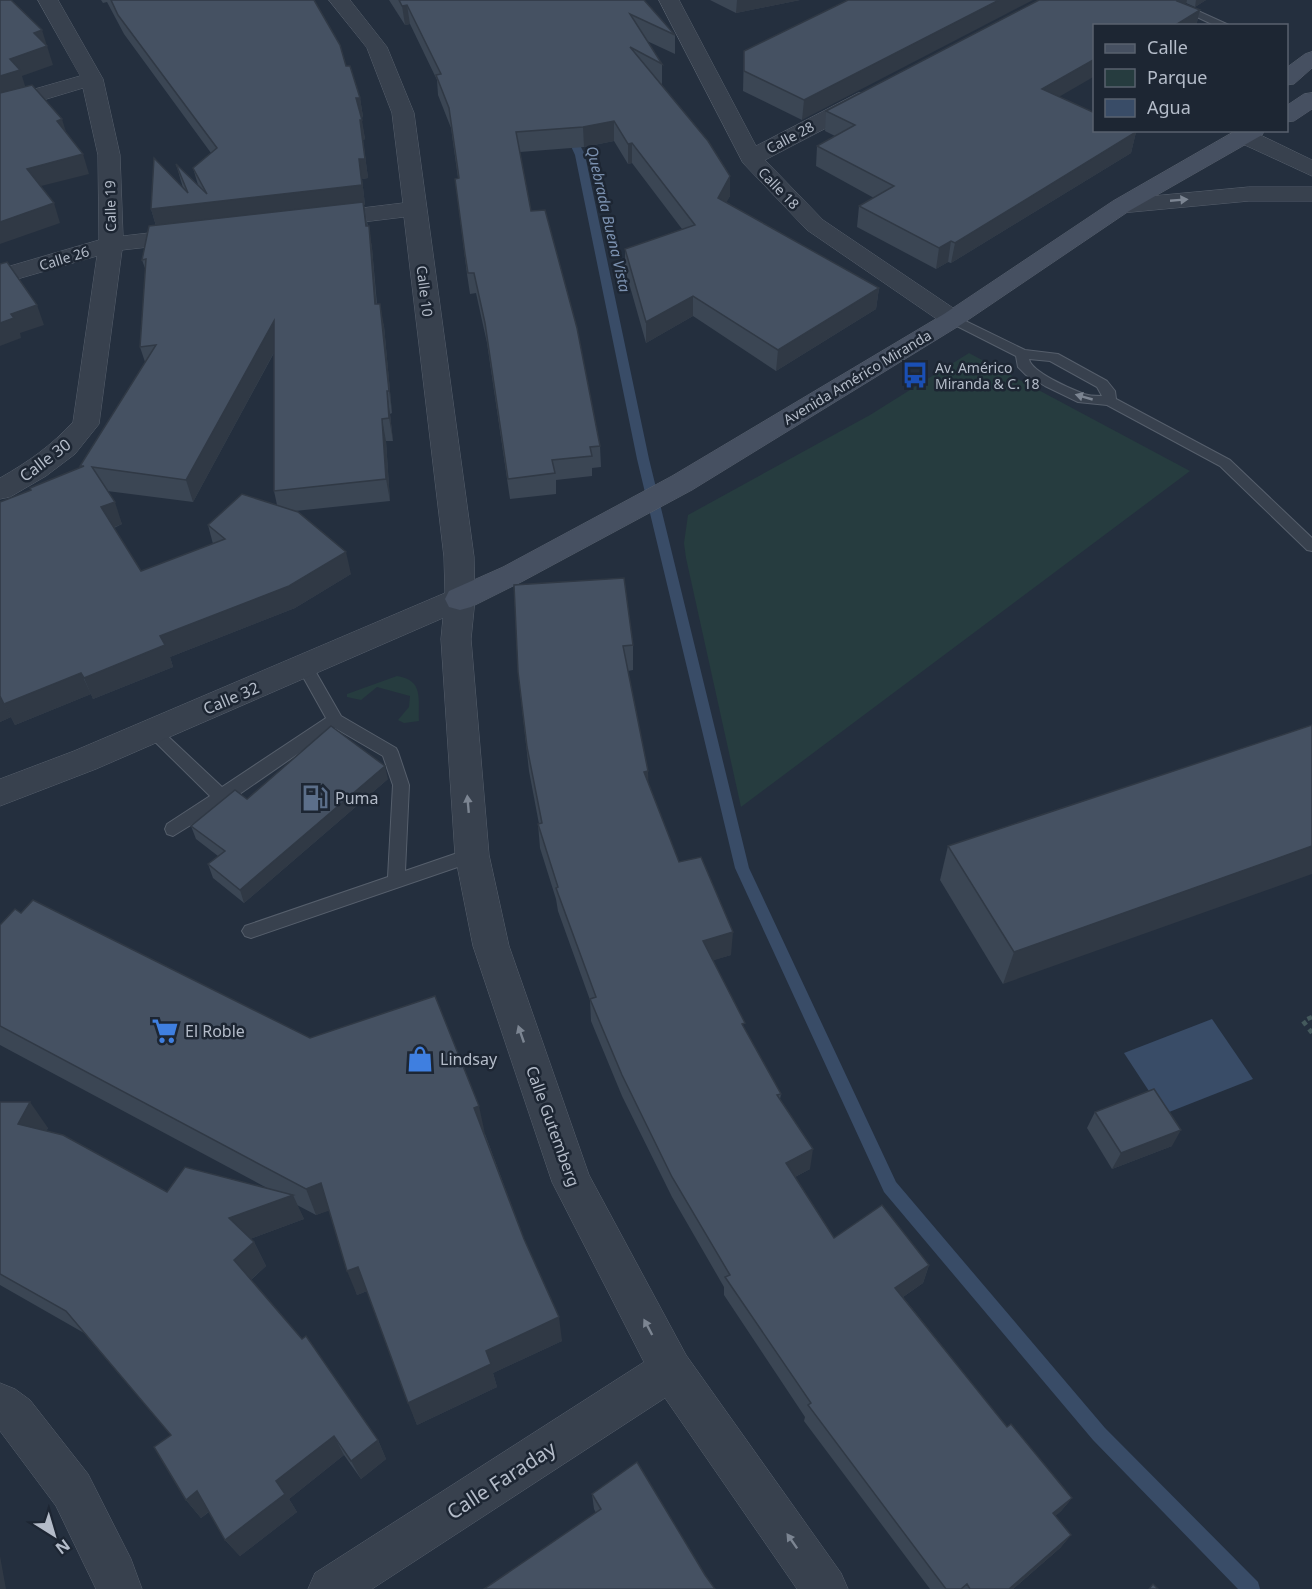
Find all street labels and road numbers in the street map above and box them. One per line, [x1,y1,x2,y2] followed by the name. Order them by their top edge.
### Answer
[763,117,817,157] street label: Calle 28
[754,163,804,213] street label: Calle 18
[100,180,120,232] street label: Calle 19
[37,241,91,275] street label: Calle 26
[412,264,438,318] street label: Calle 10
[780,325,934,429] street label: Avenida Américo Miranda
[15,434,75,486] street label: Calle 30
[200,676,262,720] street label: Calle 32
[521,1063,585,1189] street label: Calle Gutemberg
[441,1434,561,1525] street label: Calle Faraday

